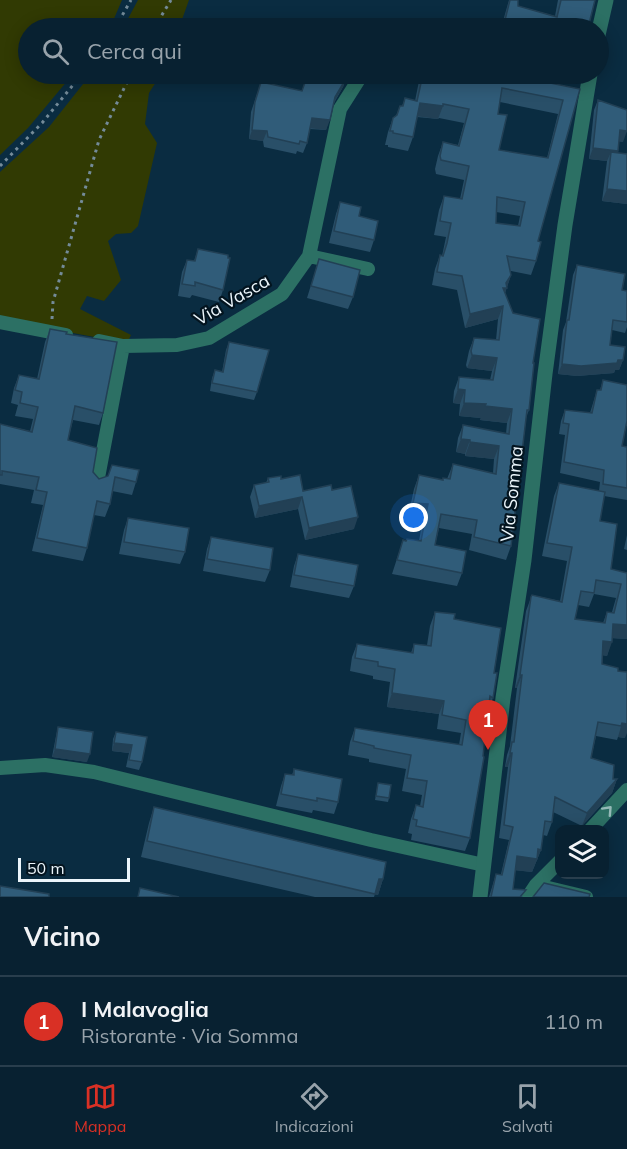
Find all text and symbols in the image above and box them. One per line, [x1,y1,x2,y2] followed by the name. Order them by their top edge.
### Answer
[18,18,609,84] search box
[39,35,72,68] icon: search
[87,37,182,65] text: Cerca qui
[190,269,274,330] street label: Via Vasca
[495,445,528,543] street label: Via Somma
[399,503,428,532] your location
[468,700,508,750] pin: 1
[601,806,612,816] one-way arrow
[555,825,609,879] map controls
[555,825,609,879] button: layers
[18,855,130,882] scale bar
[27,858,64,878] text: 50 m
[24,920,101,953] text: Vicino
[81,995,209,1023] text: I Malavoglia
[38,1009,50,1034] text: 1
[544,1009,603,1034] text: 110 m
[81,1023,298,1048] text: Ristorante · Via Somma
[74,1080,126,1136] tab: Mappa
[275,1080,354,1136] tab: Indicazioni
[502,1080,553,1136] tab: Salvati

